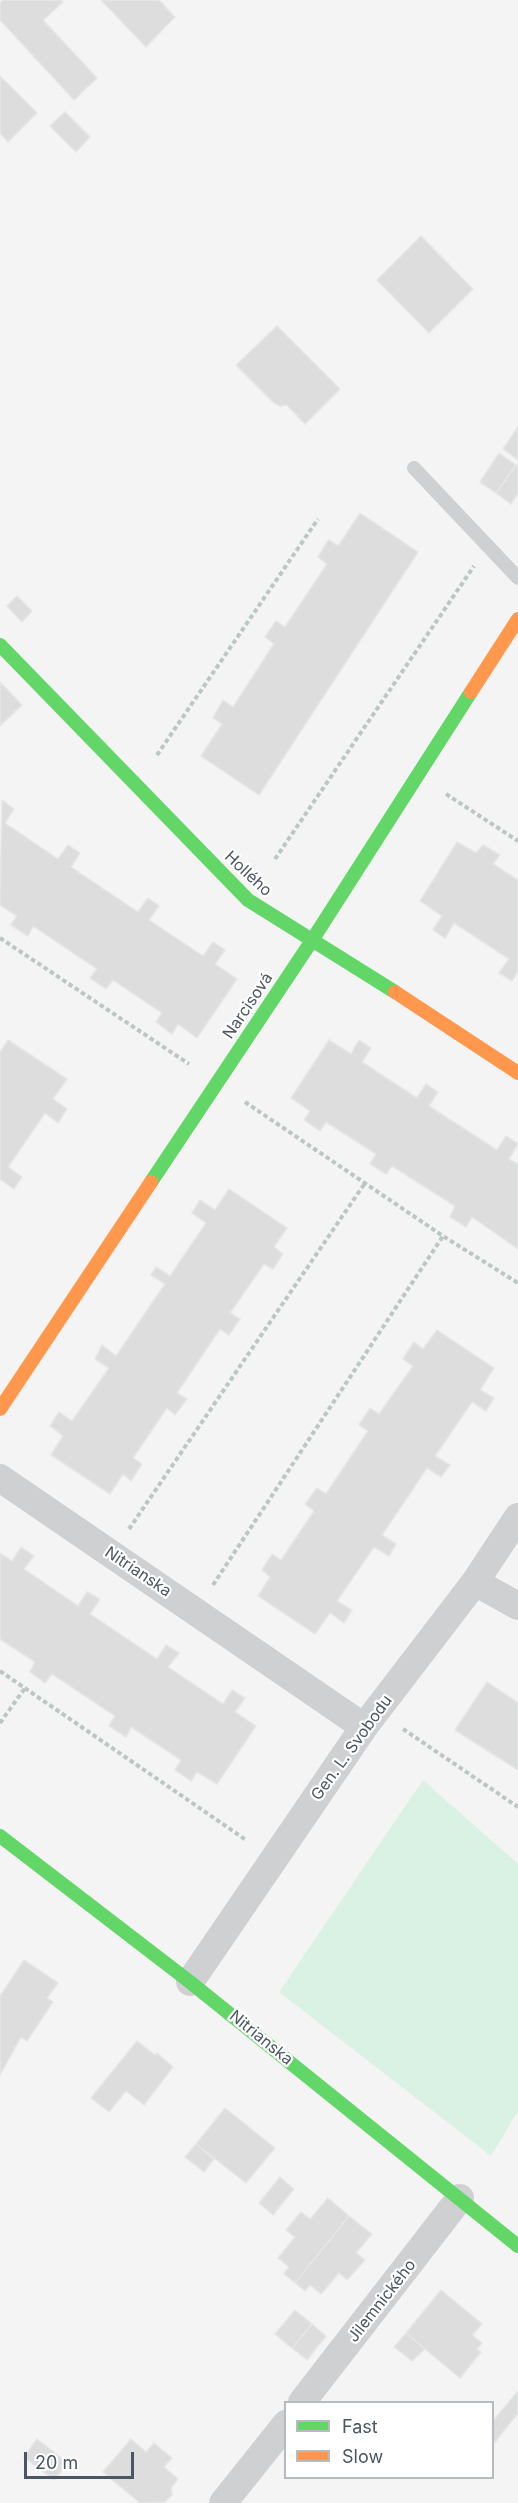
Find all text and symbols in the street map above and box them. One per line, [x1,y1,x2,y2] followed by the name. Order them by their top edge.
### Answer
[220,847,276,901] street label: Hollého
[219,969,277,1043] street label: Narcisová
[101,1543,175,1601] street label: Nitrianska
[307,1692,397,1804] street label: Gen. L. Svobodu
[225,2007,297,2069] street label: Nitrianska
[344,2256,420,2346] street label: Jilemnického
[284,2401,494,2479] legend
[342,2416,378,2437] text: Fast
[27,2440,136,2478] scale bar
[342,2446,383,2467] text: Slow
[35,2452,78,2473] text: 20 m

